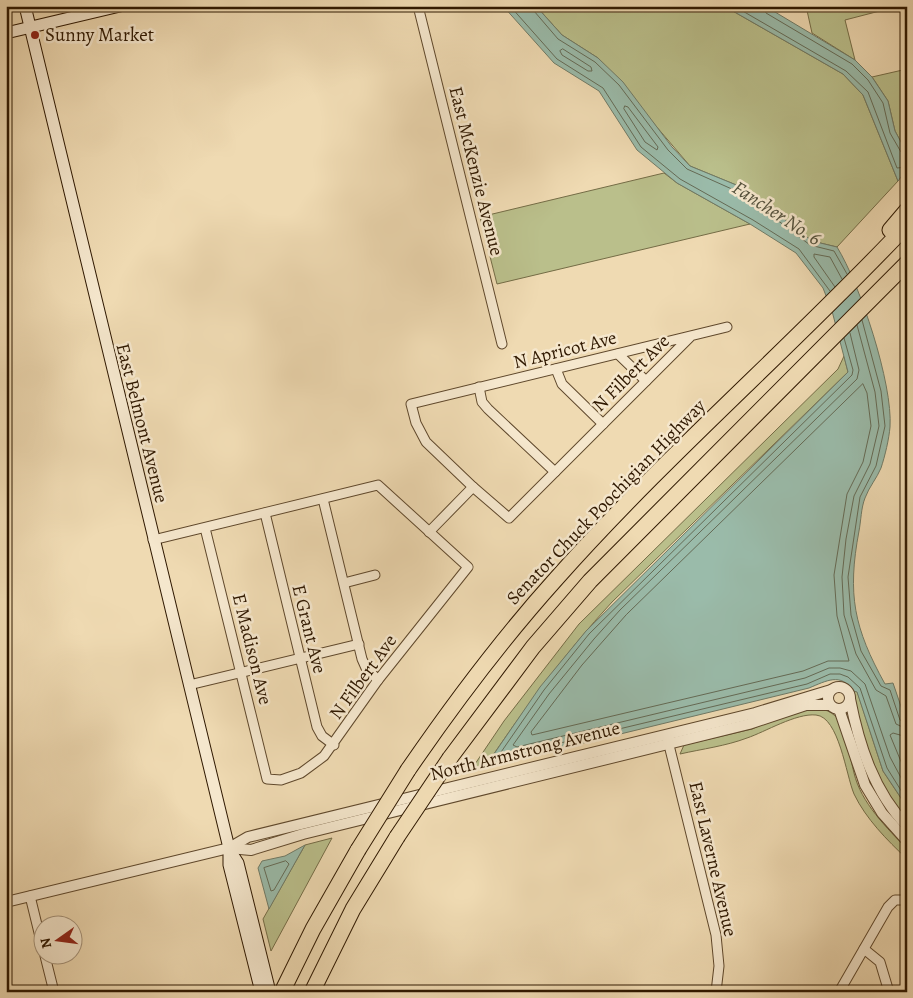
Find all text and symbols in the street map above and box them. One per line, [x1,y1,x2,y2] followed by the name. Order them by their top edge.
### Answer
[45,22,154,48] place label: Sunny Market
[29,29,41,41] marker: Sunny Market
[442,84,510,258] street label: East McKenzie Avenue
[727,174,827,252] water label: Fancher No. 6
[511,325,619,375] street label: N Apricot Ave
[587,329,675,417] street label: N Filbert Ave
[110,340,174,506] street label: East Belmont Avenue
[501,393,712,611] street label: Senator Chuck Poochigian Highway
[285,582,333,676] street label: E Grant Ave
[226,591,278,707] street label: E Madison Ave
[323,629,403,725] street label: N Filbert Ave
[427,715,623,787] street label: North Armstrong Avenue
[682,779,744,939] street label: East Laverne Avenue
[32,916,82,966] north arrow
[35,936,56,950] text: N

